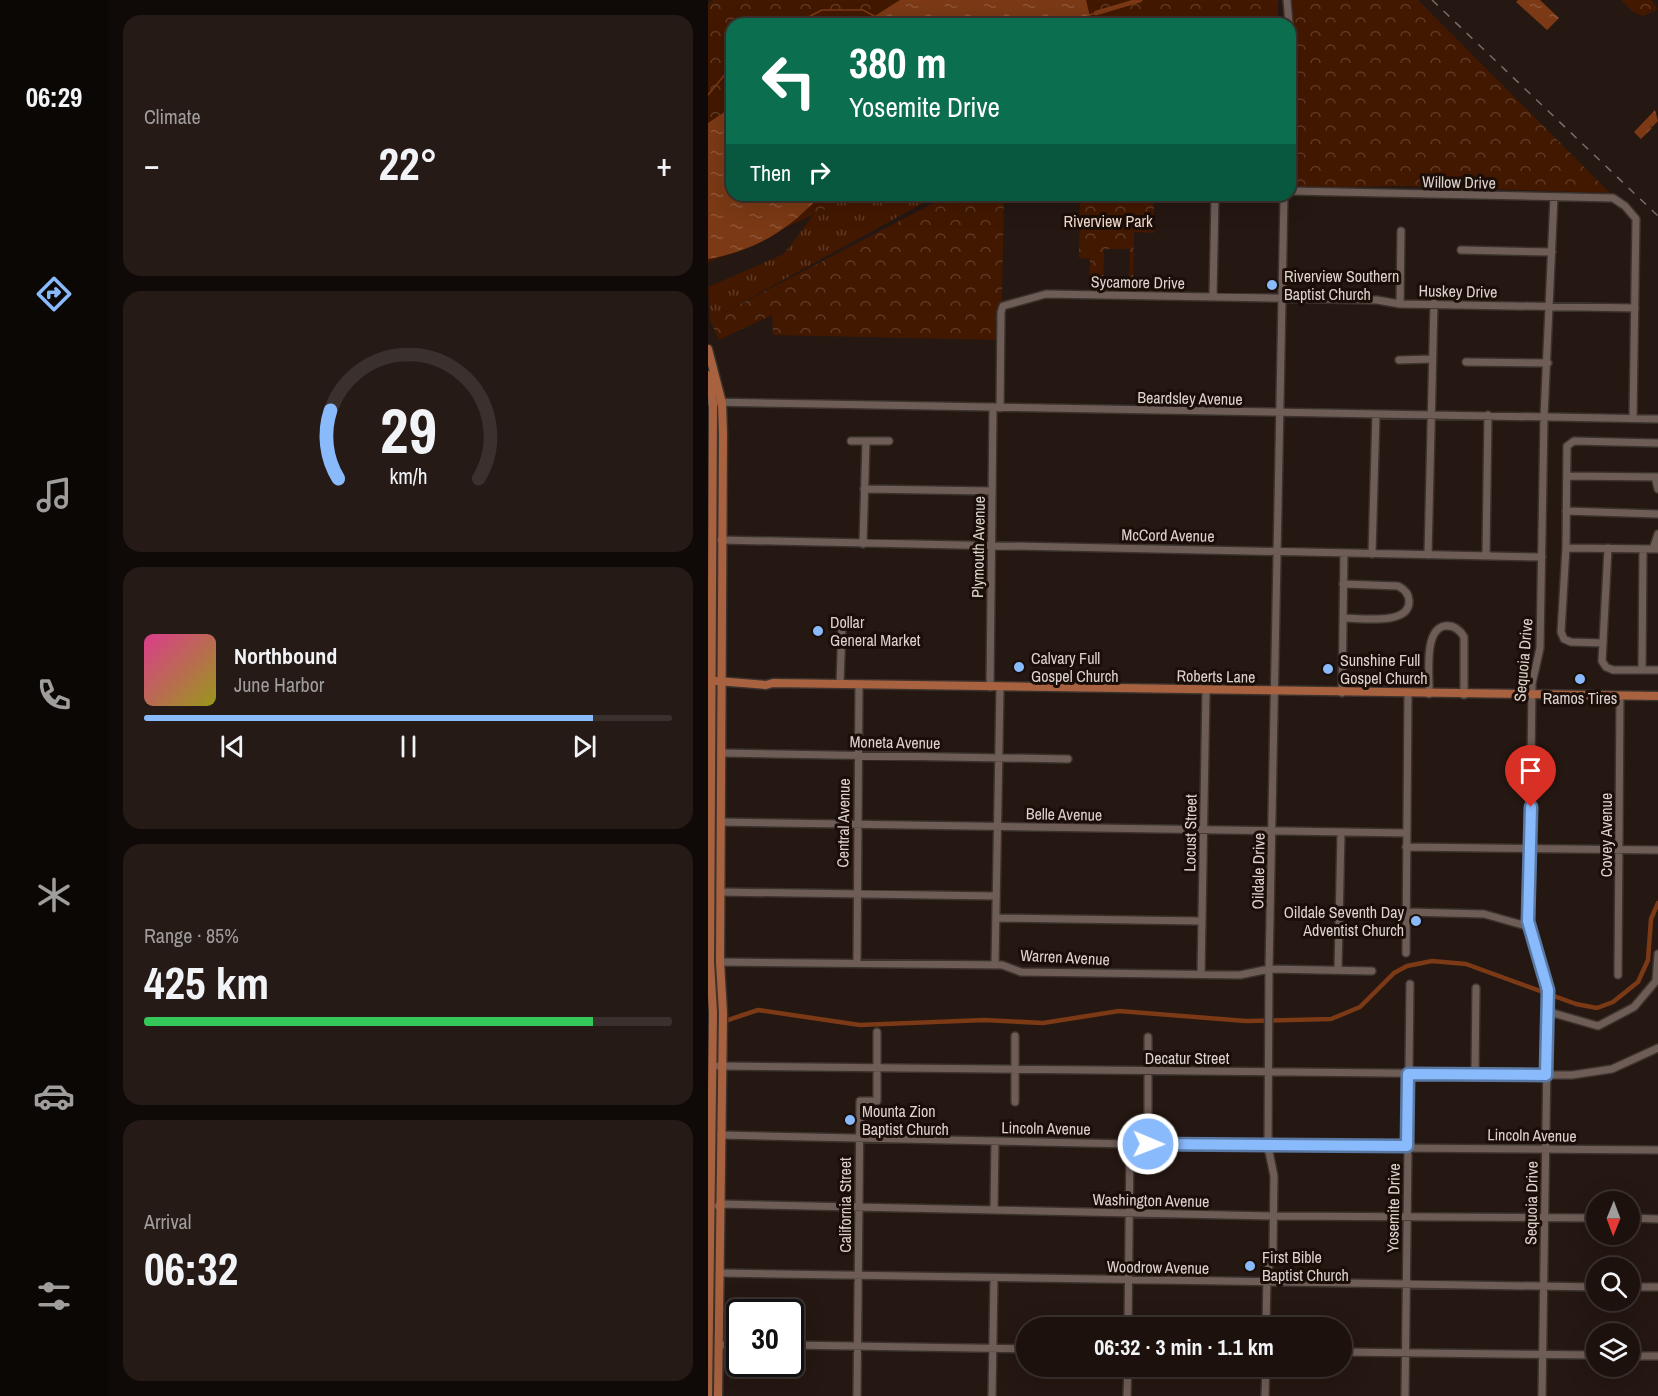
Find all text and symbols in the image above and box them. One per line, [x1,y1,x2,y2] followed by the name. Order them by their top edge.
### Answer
[849,35,947,91] text: 380 m
[750,42,828,120] icon: left
[26,79,82,115] text: 06:29
[849,89,1000,125] text: Yosemite Drive
[144,103,201,130] text: Climate
[378,133,438,194] text: 22°
[144,142,160,186] text: −
[656,142,672,186] text: +
[803,156,836,189] icon: right
[750,158,791,188] text: Then
[1422,170,1496,194] street label: Willow Drive
[1064,210,1153,232] park label: Riverview Park
[1284,265,1399,305] place label: Riverview Southern Baptist Church
[1091,270,1185,294] street label: Sycamore Drive
[33,273,75,315] icon: directions
[1265,278,1279,292] marker: Riverview Southern Baptist Church
[1418,279,1498,303] street label: Huskey Drive
[1137,386,1243,410] street label: Beardsley Avenue
[380,388,436,472] text: 29
[389,462,427,491] text: km/h
[33,474,75,516] icon: music
[966,496,990,598] street label: Plymouth Avenue
[1121,523,1215,547] street label: McCord Avenue
[830,611,921,651] place label: Dollar General Market
[1508,617,1538,703] street label: Sequoia Drive
[811,624,825,638] marker: Dollar General Market
[234,641,337,671] text: Northbound
[1031,647,1119,687] place label: Calvary Full Gospel Church
[1340,649,1428,689] place label: Sunshine Full Gospel Church
[1012,660,1026,674] marker: Calvary Full Gospel Church
[1321,662,1335,676] marker: Sunshine Full Gospel Church
[1176,664,1256,688] street label: Roberts Lane
[234,671,324,698] text: June Harbor
[1573,672,1587,686] marker: Ramos Tires
[33,674,75,716] icon: phone
[1543,687,1617,709] place label: Ramos Tires
[216,730,249,763] icon: previous
[392,730,425,763] icon: pause
[568,730,601,763] icon: next
[849,730,941,754] street label: Moneta Avenue
[1505,745,1556,807] pin
[1514,754,1547,787] icon: arrive
[831,778,855,868] street label: Central Avenue
[1595,793,1617,877] street label: Covey Avenue
[1178,794,1202,872] street label: Locust Street
[1026,802,1102,826] street label: Belle Avenue
[1246,833,1270,909] street label: Oildale Drive
[33,874,75,916] icon: climate
[1284,901,1404,941] place label: Oildale Seventh Day Adventist Church
[1409,914,1423,928] marker: Oildale Seventh Day Adventist Church
[144,922,239,949] text: Range · 85%
[1020,944,1110,970] street label: Warren Avenue
[144,952,269,1013] text: 425 km
[1145,1047,1230,1069] street label: Decatur Street
[33,1075,75,1117] icon: car
[862,1100,949,1140] place label: Mounta Zion Baptist Church
[1116,1112,1180,1176] position arrow
[843,1113,857,1127] marker: Mounta Zion Baptist Church
[1001,1116,1091,1140] street label: Lincoln Avenue
[1487,1123,1577,1147] street label: Lincoln Avenue
[834,1157,856,1253] street label: California Street
[1519,1161,1543,1245] street label: Sequoia Drive
[1381,1163,1405,1253] street label: Yosemite Drive
[1092,1188,1210,1212] street label: Washington Avenue
[1586,1191,1640,1245] north arrow
[1586,1191,1640,1377] map controls
[144,1208,191,1235] text: Arrival
[144,1238,238,1299] text: 06:32
[1262,1246,1349,1286] place label: First Bible Baptist Church
[1107,1255,1209,1279] street label: Woodrow Avenue
[1586,1257,1640,1311] button: search
[1243,1259,1257,1273] marker: First Bible Baptist Church
[33,1275,75,1317] icon: filters
[726,1299,804,1377] speed limit sign: 30
[1586,1323,1640,1377] button: layers
[1094,1332,1274,1362] text: 06:32 · 3 min · 1.1 km

